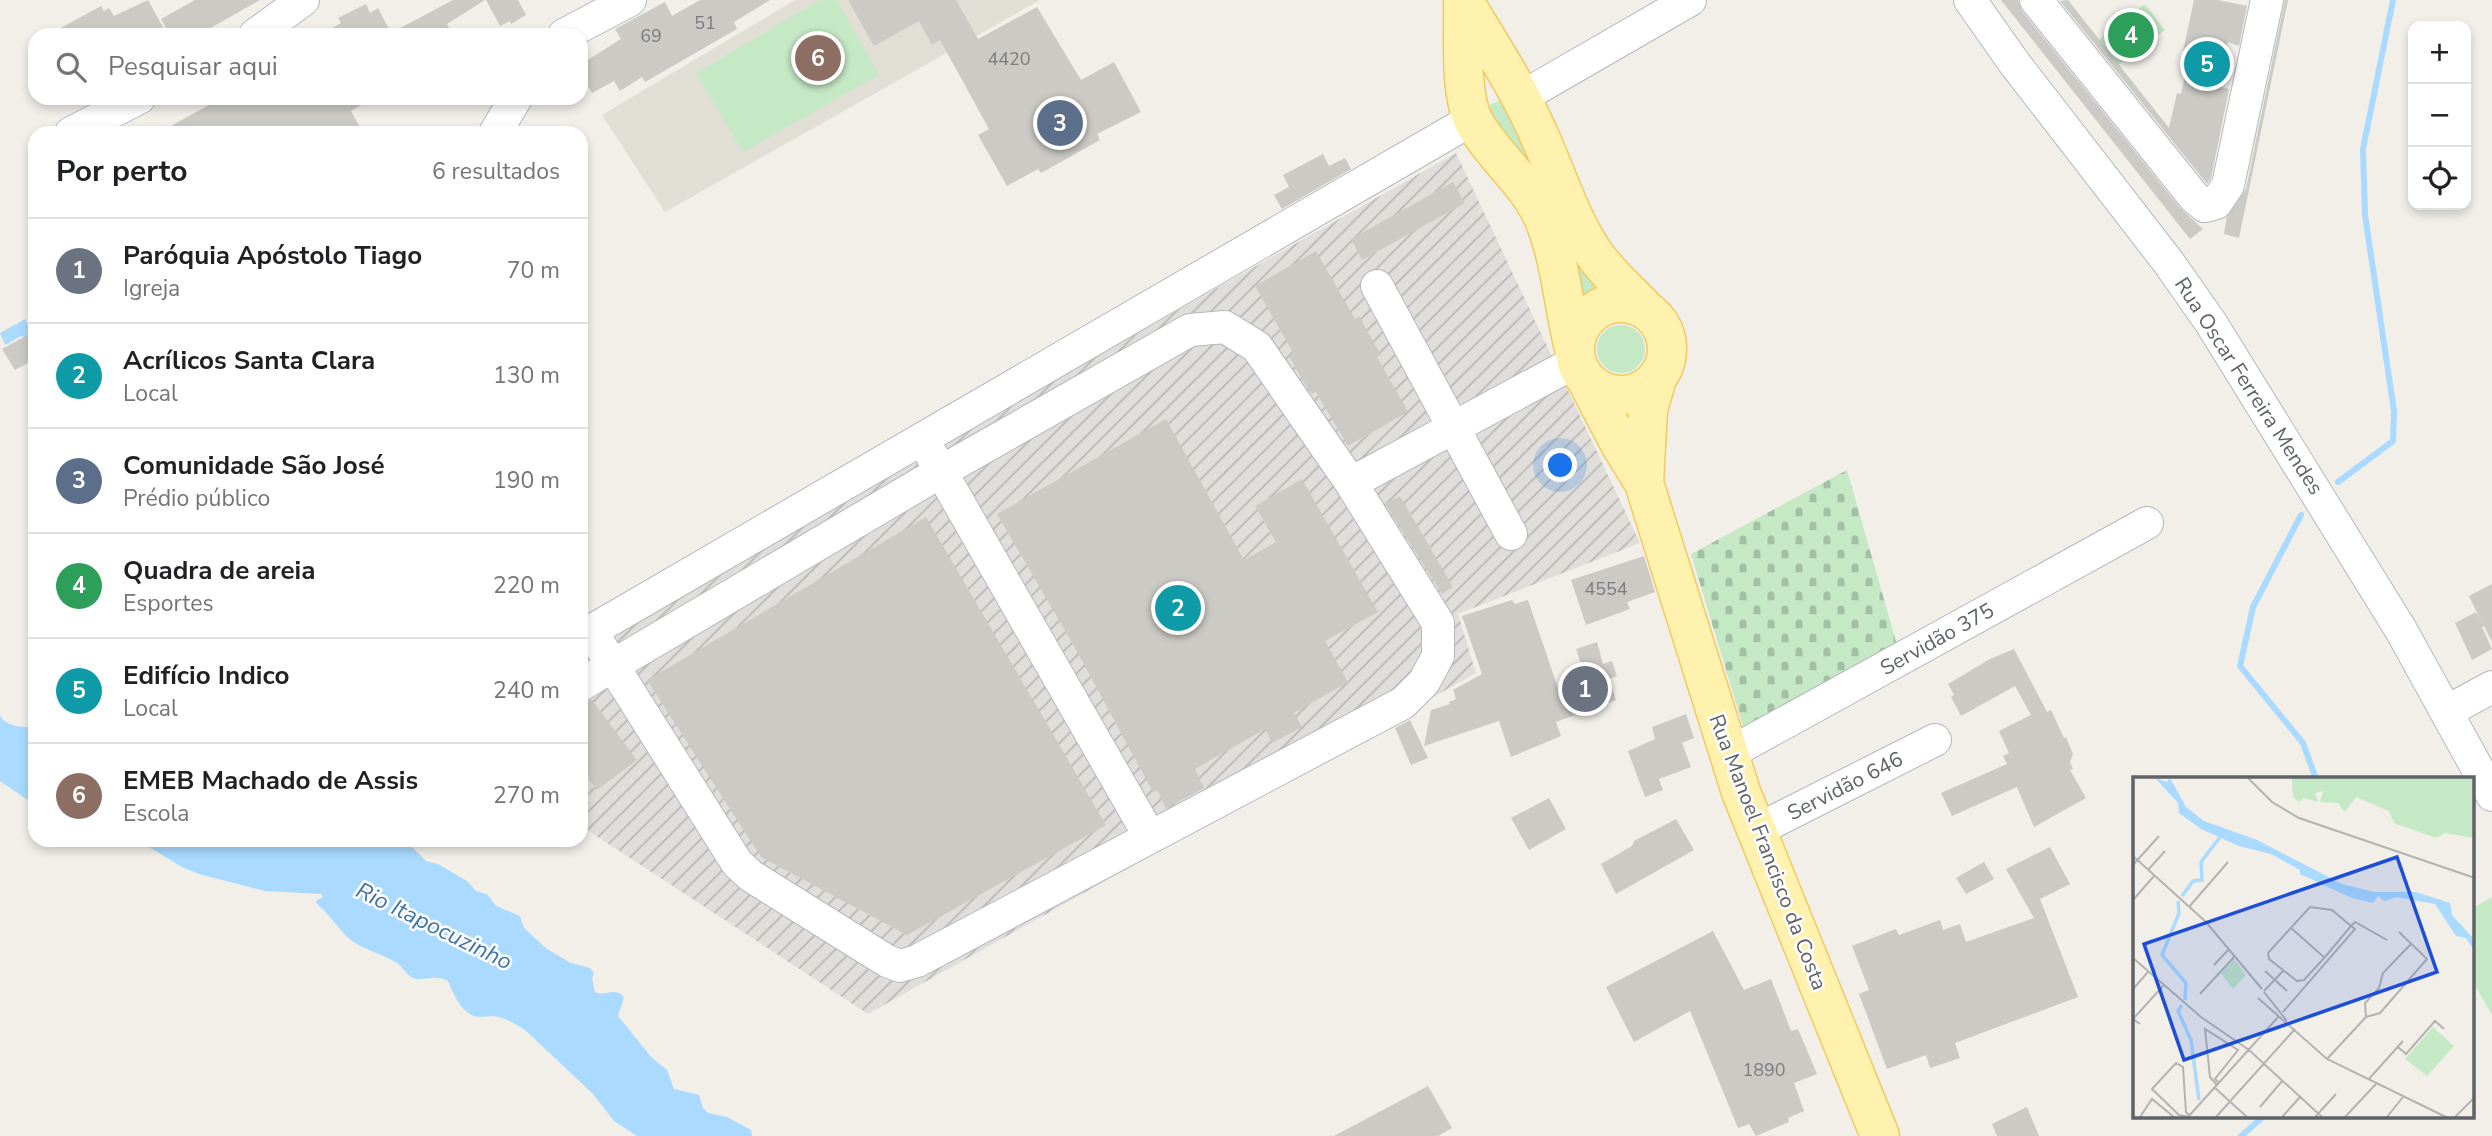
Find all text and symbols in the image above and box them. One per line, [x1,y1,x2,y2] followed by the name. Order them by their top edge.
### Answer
[2108,9,2154,61] pin: 4
[694,11,716,35] house number: 51
[2408,21,2471,210] map controls
[2408,21,2471,84] button: +
[640,24,662,48] house number: 69
[28,28,588,105] search box
[795,32,841,84] pin: 6
[2184,38,2230,90] pin: 5
[987,47,1031,71] house number: 4420
[52,48,90,86] icon: search
[108,49,278,84] text: Pesquisar aqui
[2408,84,2471,147] button: −
[1037,97,1083,149] pin: 3
[2408,147,2471,210] button: locate
[56,151,187,192] text: Por perto
[432,156,560,187] text: 6 resultados
[123,238,422,273] text: Paróquia Apóstolo Tiago
[72,255,86,286] text: 1
[507,255,560,286] text: 70 m
[2168,272,2330,500] street label: Rua Oscar Ferreira Mendes
[123,273,180,304] text: Igreja
[123,343,375,378] text: Acrílicos Santa Clara
[72,360,86,391] text: 2
[493,360,560,391] text: 130 m
[123,378,178,409] text: Local
[123,448,385,483] text: Comunidade São José
[1543,448,1577,482] your location
[72,465,86,496] text: 3
[493,465,560,496] text: 190 m
[123,483,270,514] text: Prédio público
[123,553,315,588] text: Quadra de areia
[72,570,86,601] text: 4
[493,570,560,601] text: 220 m
[1584,577,1628,601] house number: 4554
[1155,582,1201,634] pin: 2
[123,588,214,619] text: Esportes
[1875,596,1999,682] street label: Servidão 375
[123,658,289,693] text: Edifício Indico
[1562,663,1608,715] pin: 1
[72,675,86,706] text: 5
[493,675,560,706] text: 240 m
[123,693,178,724] text: Local
[1702,710,1834,994] street label: Rua Manoel Francisco da Costa
[1782,745,1908,827] street label: Servidão 646
[123,763,418,798] text: EMEB Machado de Assis
[2133,777,2474,1118] inset map
[72,780,86,811] text: 6
[493,780,560,811] text: 270 m
[123,798,190,829] text: Escola
[351,875,517,977] water label: Rio Itapocuzinho
[1742,1058,1786,1082] house number: 1890

